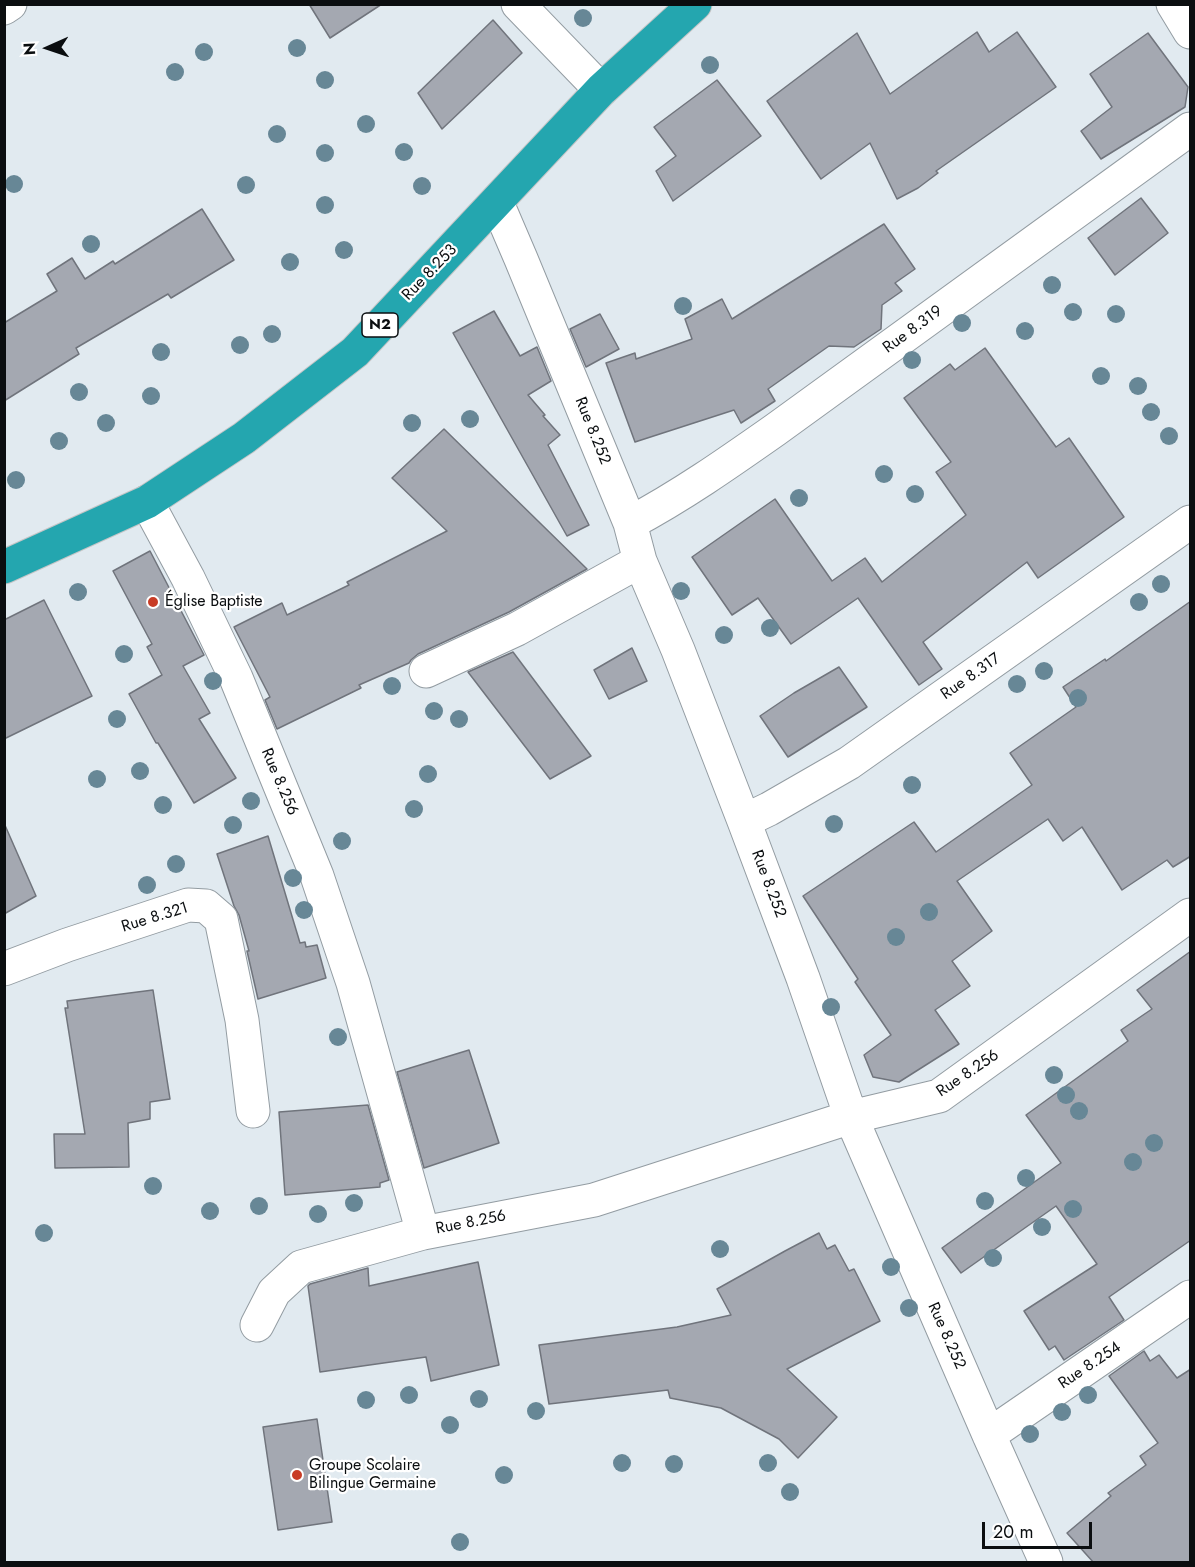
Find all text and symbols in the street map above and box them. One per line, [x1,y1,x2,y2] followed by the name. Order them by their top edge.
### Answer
[18,18,78,78] north arrow
[18,42,41,56] text: N
[399,241,461,305] street label: Rue 8.253
[880,302,946,358] street label: Rue 8.319
[362,313,398,337] road number: N2
[570,395,614,467] street label: Rue 8.252
[165,592,263,612] place label: Église Baptiste
[146,595,160,609] marker: Église Baptiste
[938,650,1004,704] street label: Rue 8.317
[256,746,302,818] street label: Rue 8.256
[746,847,790,921] street label: Rue 8.252
[119,899,191,937] street label: Rue 8.321
[933,1046,1003,1102] street label: Rue 8.256
[434,1207,508,1239] street label: Rue 8.256
[923,1300,969,1372] street label: Rue 8.252
[1055,1338,1125,1394] street label: Rue 8.254
[309,1456,436,1494] place label: Groupe Scolaire Bilingue Germaine
[290,1468,304,1482] marker: Groupe Scolaire Bilingue Germaine
[985,1510,1094,1548] scale bar
[993,1519,1033,1545] text: 20 m

